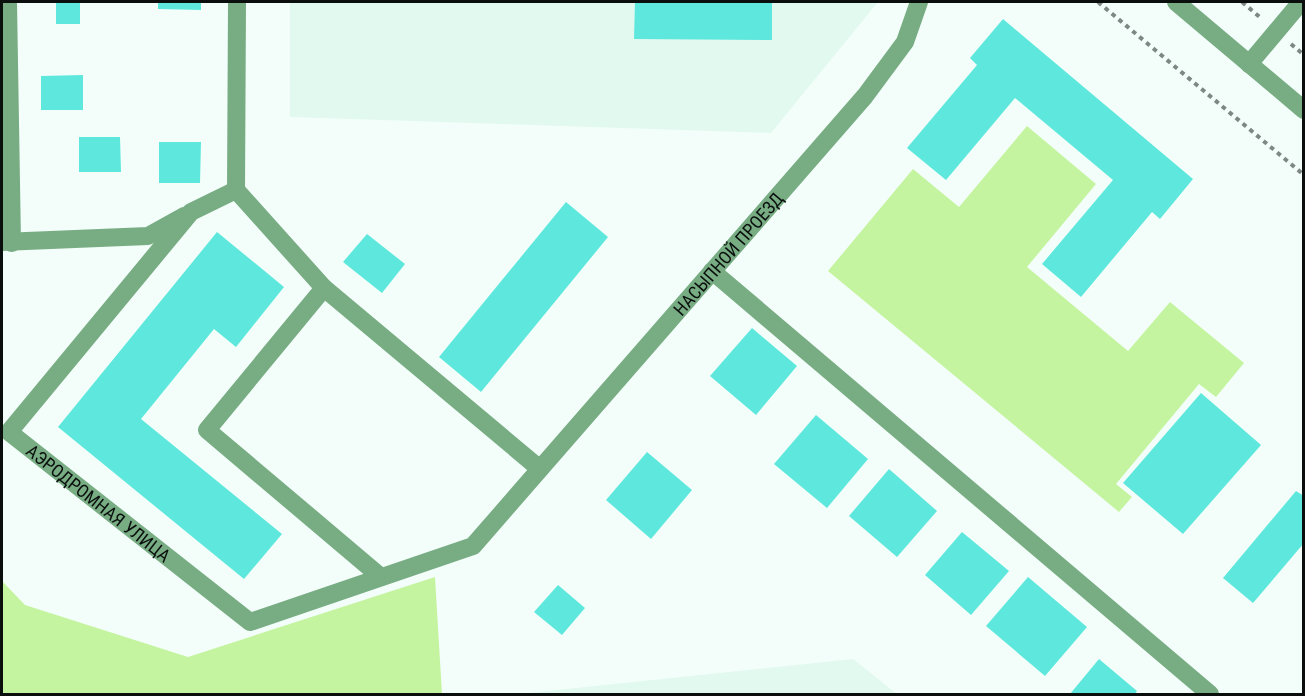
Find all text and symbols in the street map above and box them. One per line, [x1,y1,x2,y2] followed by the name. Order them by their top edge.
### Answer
[669,188,787,319] street label: НАСЫПНОЙ ПРОЕЗД
[23,440,176,566] street label: АЭРОДРОМНАЯ УЛИЦА

